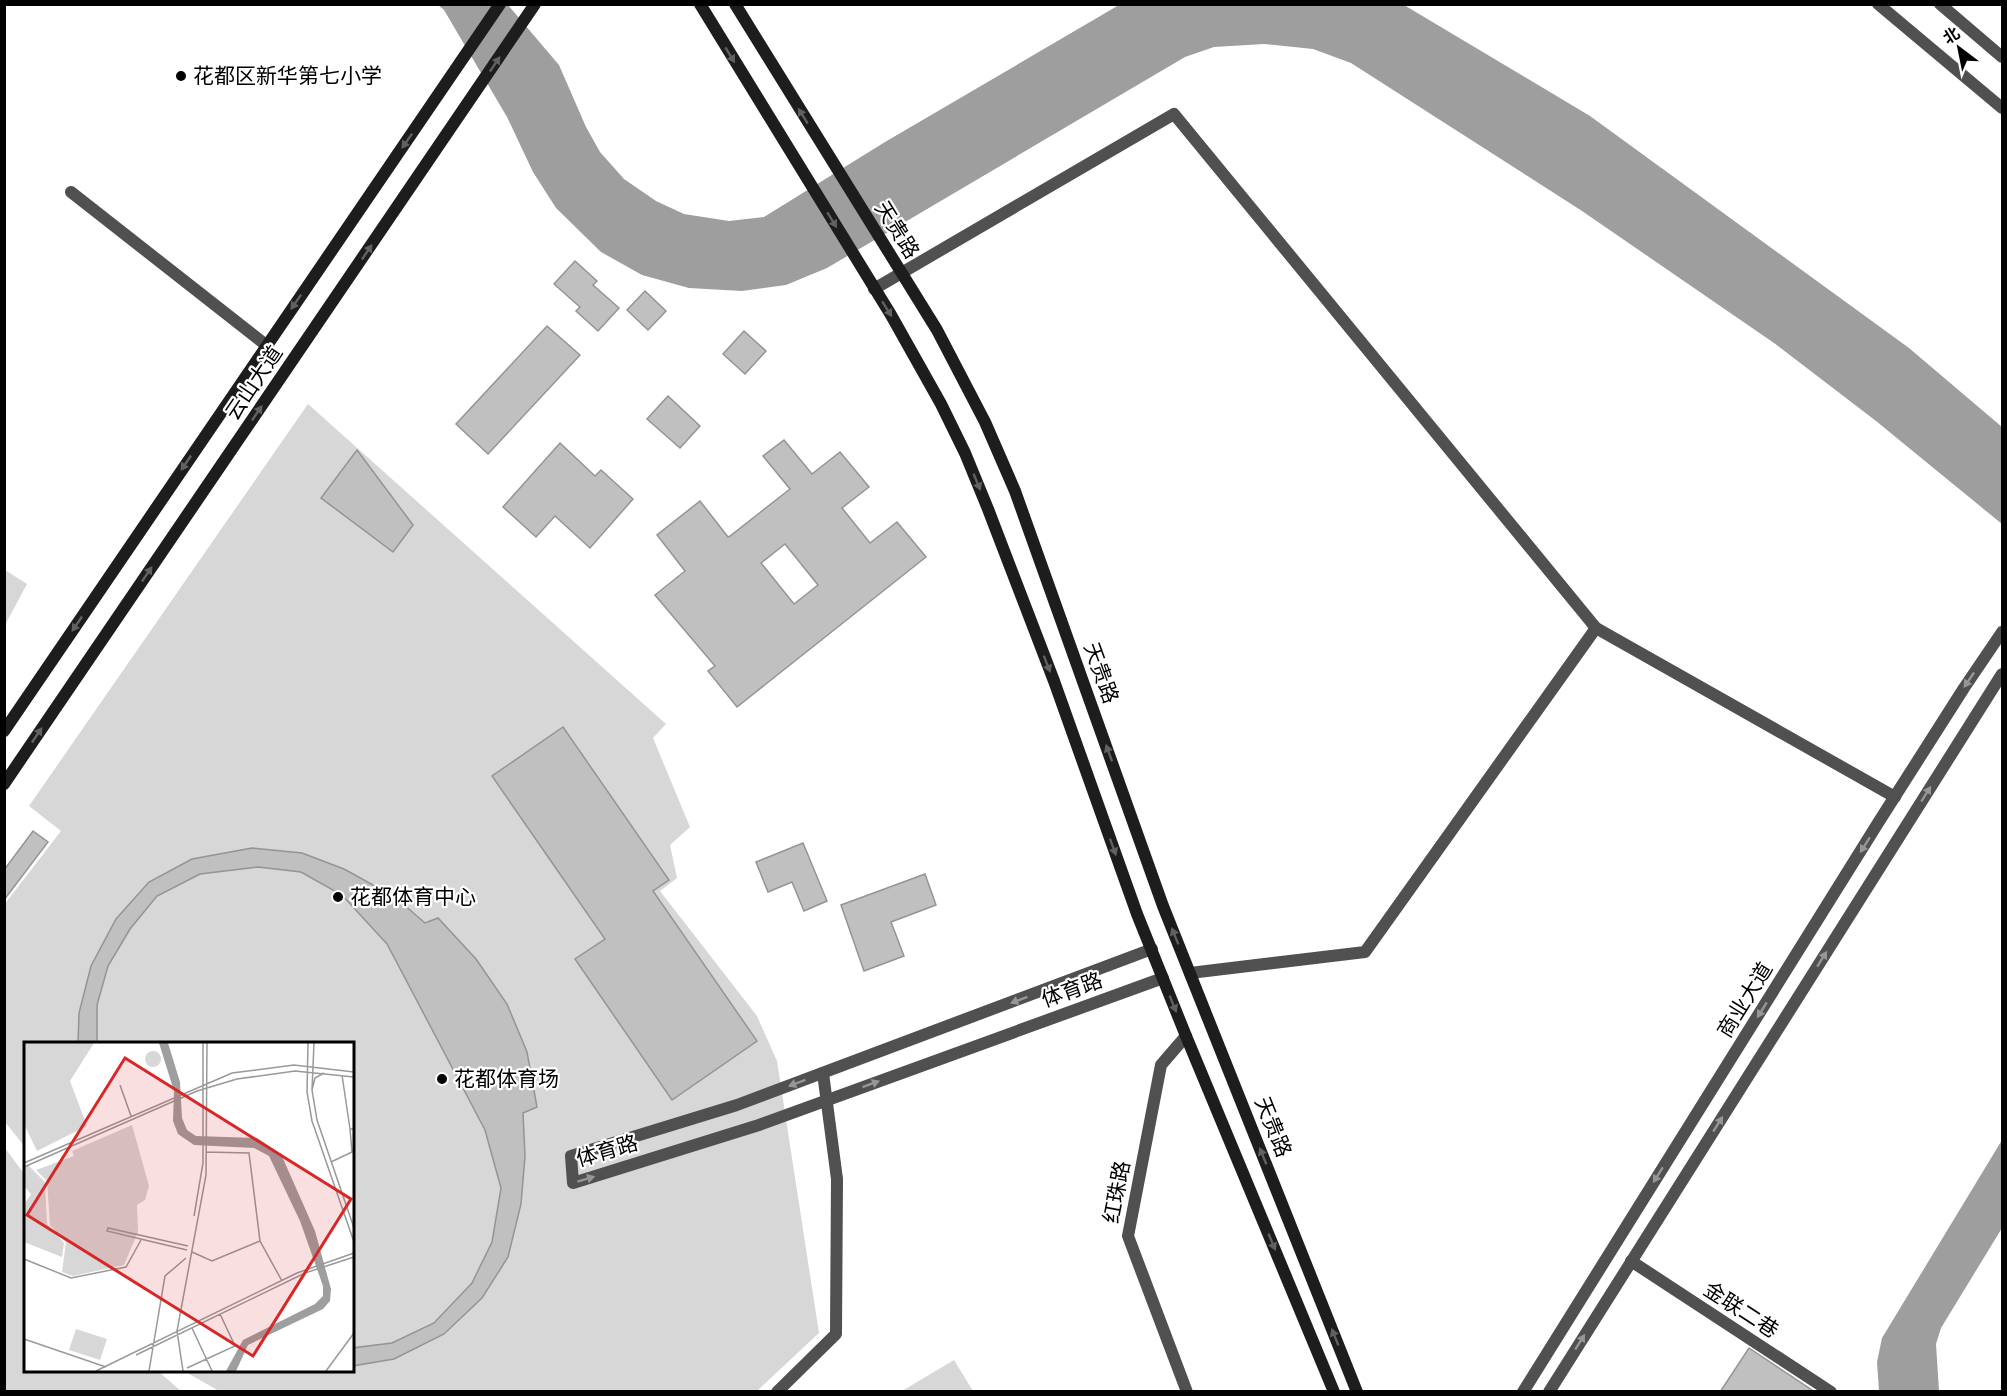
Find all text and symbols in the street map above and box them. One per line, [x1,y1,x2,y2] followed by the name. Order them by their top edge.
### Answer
[1929,18,1989,78] north arrow
[1939,23,1964,50] text: 北
[724,47,735,63] one-way arrow
[489,56,500,72] one-way arrow
[193,62,382,90] place label: 花都区新华第七小学
[174,69,188,83] marker: 花都区新华第七小学
[797,108,808,124] one-way arrow
[401,133,413,149] one-way arrow
[868,196,926,264] street label: 天贵路
[827,212,838,229] one-way arrow
[361,244,372,260] one-way arrow
[290,293,302,309] one-way arrow
[881,301,892,317] one-way arrow
[219,340,289,426] street label: 云山大道
[251,406,263,422] one-way arrow
[181,455,192,471] one-way arrow
[972,473,982,491] one-way arrow
[141,567,153,583] one-way arrow
[71,616,83,632] one-way arrow
[1077,639,1125,707] street label: 天贵路
[1042,655,1052,673] one-way arrow
[1964,672,1975,688] one-way arrow
[31,728,43,744] one-way arrow
[1103,744,1113,762] one-way arrow
[1920,786,1931,802] one-way arrow
[1859,836,1871,852] one-way arrow
[1109,838,1119,856] one-way arrow
[350,883,476,911] place label: 花都体育中心
[331,890,345,904] marker: 花都体育中心
[1170,927,1179,945] one-way arrow
[1816,951,1827,967] one-way arrow
[1711,957,1779,1043] street label: 商业大道
[1038,966,1106,1014] street label: 体育路
[1010,995,1028,1005] one-way arrow
[1169,995,1178,1013] one-way arrow
[1756,1002,1767,1018] one-way arrow
[24,1042,354,1372] inset map
[454,1065,559,1093] place label: 花都体育场
[435,1072,449,1086] marker: 花都体育场
[788,1078,806,1088] one-way arrow
[862,1079,880,1089] one-way arrow
[1248,1093,1298,1161] street label: 天贵路
[1712,1116,1723,1132] one-way arrow
[573,1129,641,1173] street label: 体育路
[1258,1147,1267,1165] one-way arrow
[1097,1158,1137,1226] street label: 红珠路
[1653,1167,1664,1183] one-way arrow
[577,1174,595,1183] one-way arrow
[1268,1233,1277,1251] one-way arrow
[1698,1275,1784,1345] street label: 金联二巷
[1330,1328,1340,1346] one-way arrow
[1574,1334,1585,1350] one-way arrow

